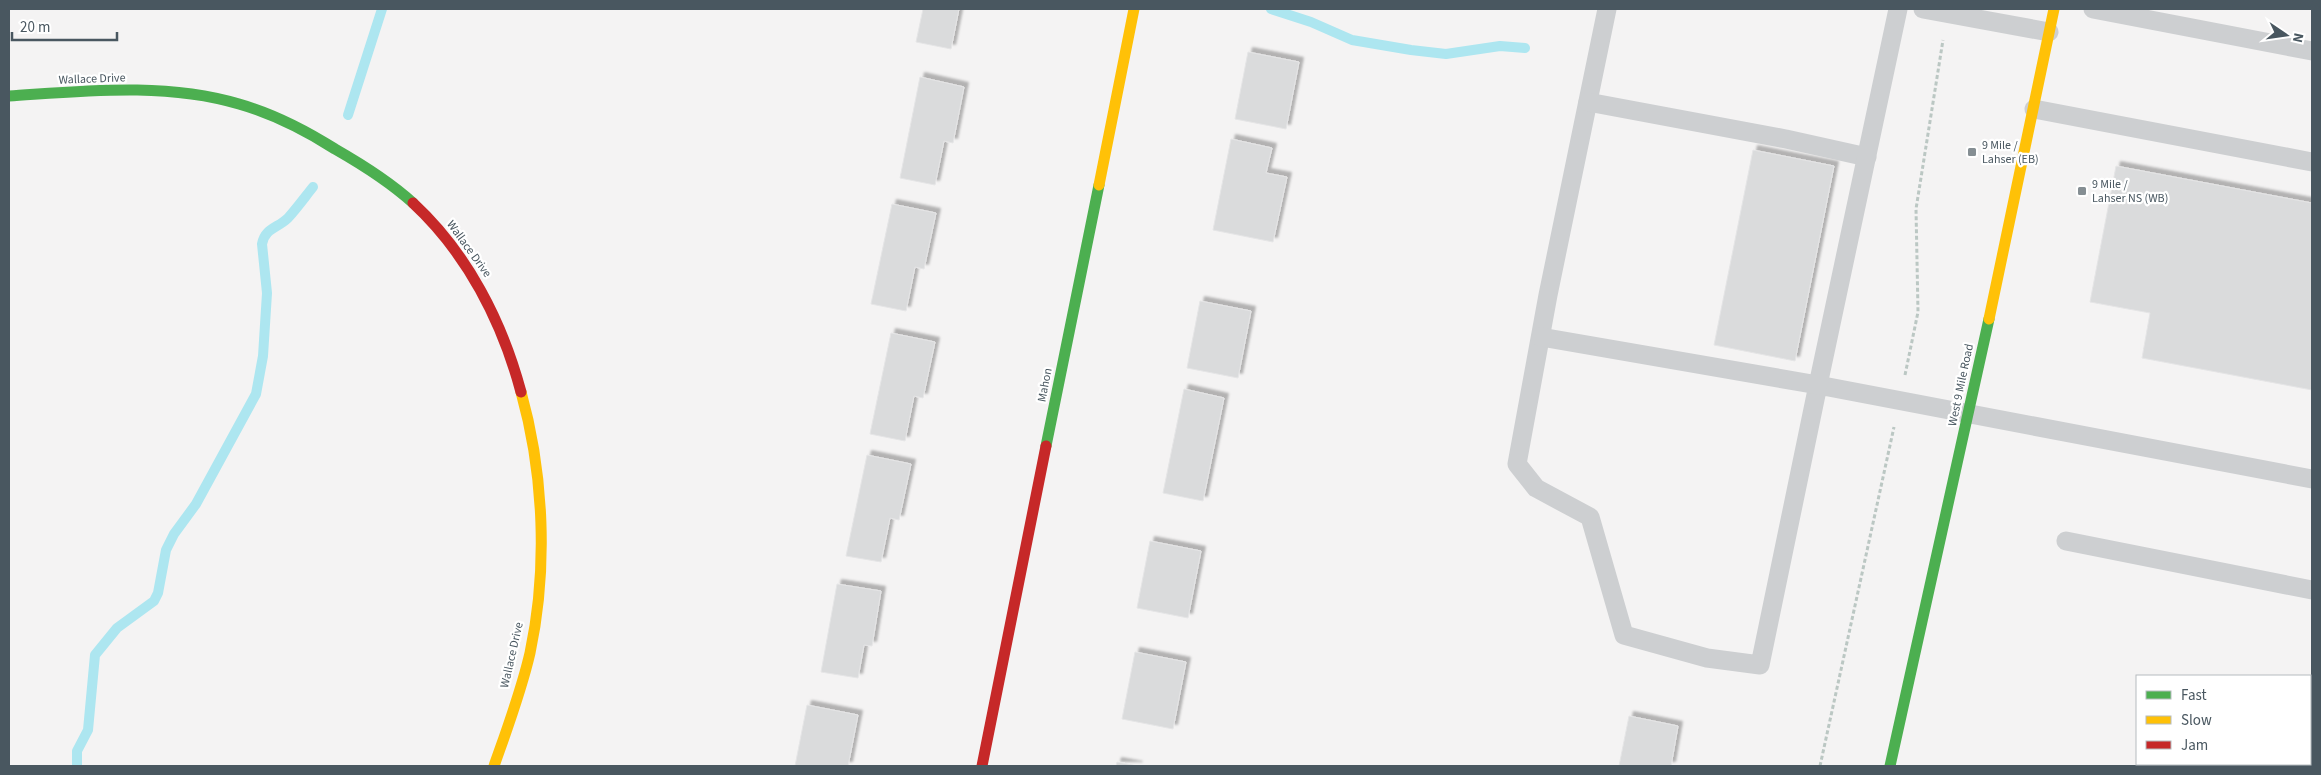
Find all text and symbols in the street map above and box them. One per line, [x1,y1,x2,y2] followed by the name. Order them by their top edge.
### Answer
[12,10,118,42] scale bar
[2261,10,2311,60] north arrow
[20,17,50,38] text: 20 m
[2287,31,2308,44] text: N
[58,69,126,89] street label: Wallace Drive
[1982,137,2039,168] place label: 9 Mile / Lahser (EB)
[1966,146,1978,158] marker: 9 Mile / Lahser (EB)
[2092,176,2168,207] place label: 9 Mile / Lahser NS (WB)
[2076,185,2088,197] marker: 9 Mile / Lahser NS (WB)
[442,217,496,281] street label: Wallace Drive
[1944,342,1978,428] street label: West 9 Mile Road
[1033,367,1057,403] street label: Mahon
[496,620,528,690] street label: Wallace Drive
[2136,675,2311,765] legend
[2181,685,2207,706] text: Fast
[2181,710,2212,731] text: Slow
[2181,735,2208,756] text: Jam

